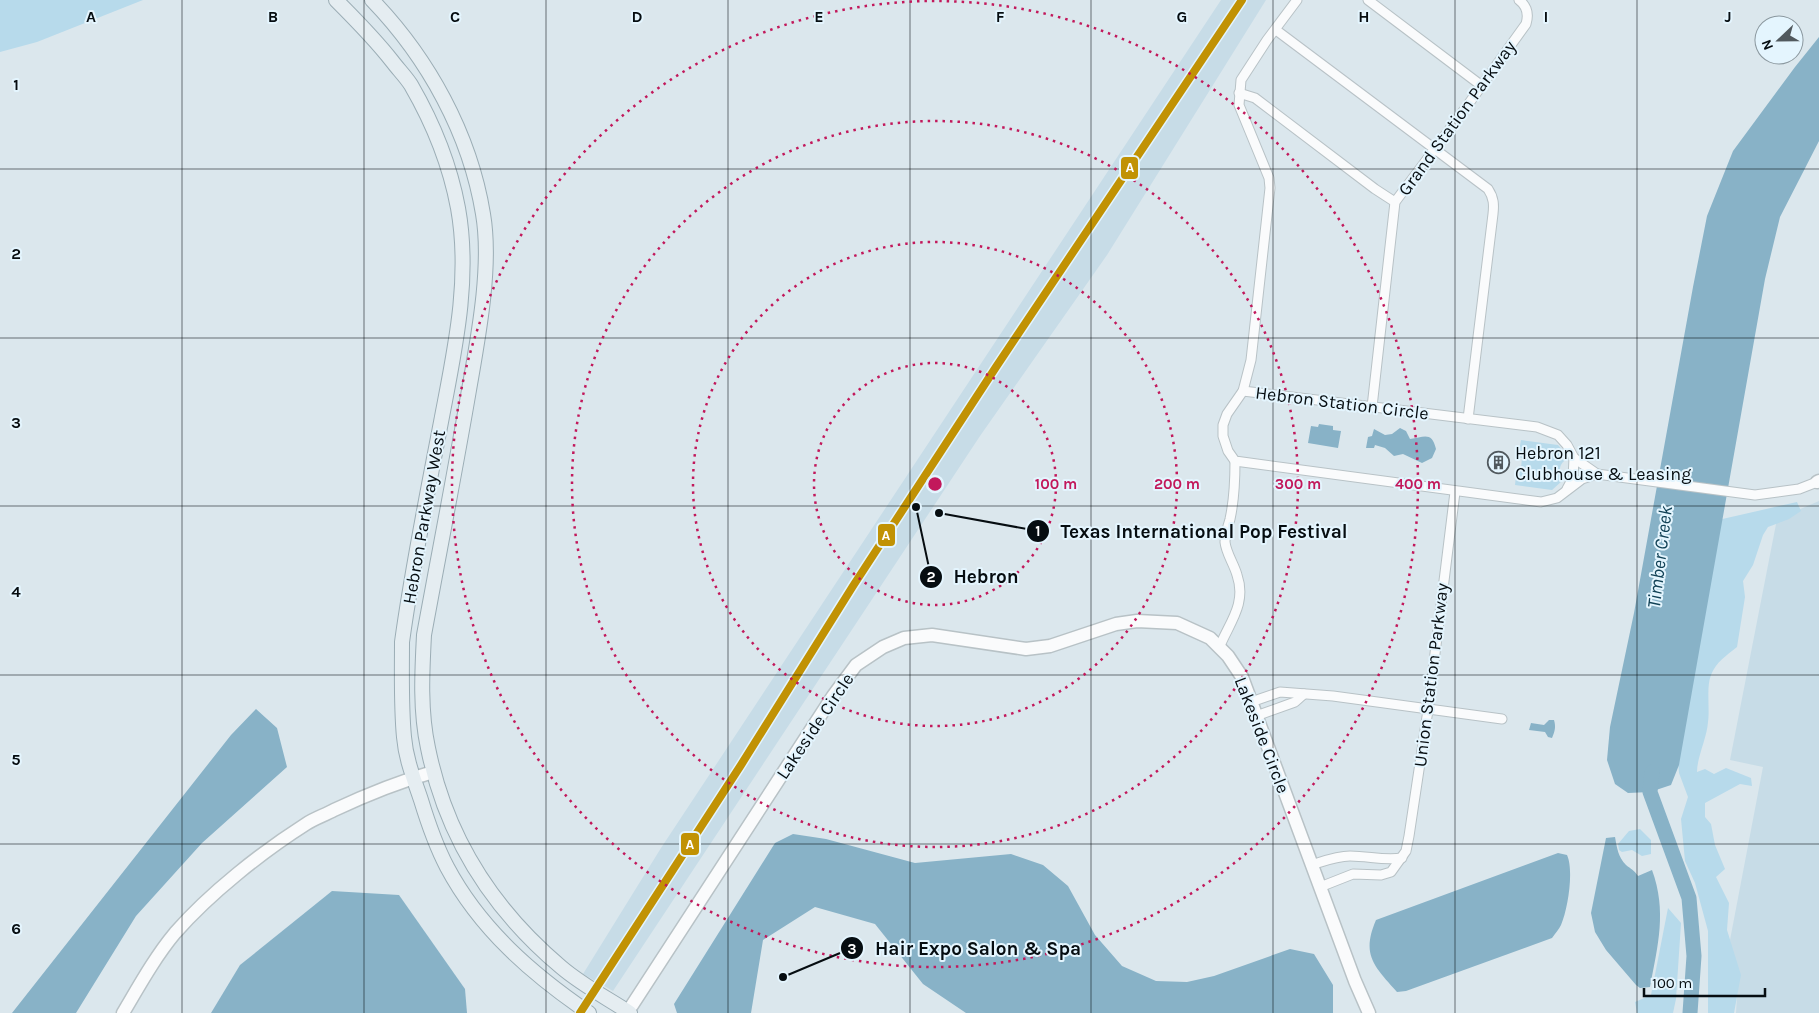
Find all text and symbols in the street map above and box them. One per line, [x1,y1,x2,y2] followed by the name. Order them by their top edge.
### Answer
[86,7,96,26] text: A
[268,7,278,26] text: B
[450,7,460,26] text: C
[632,7,643,26] text: D
[814,7,824,26] text: E
[996,7,1005,26] text: F
[1177,7,1187,26] text: G
[1358,7,1370,26] text: H
[1544,7,1548,26] text: I
[1724,7,1732,26] text: J
[1754,15,1804,65] north arrow
[1393,36,1521,200] street label: Grand Station Parkway
[1758,37,1777,53] text: N
[13,75,19,94] text: 1
[1120,156,1139,180] line badge: A
[1126,159,1135,176] text: A
[11,244,21,263] text: 2
[1254,381,1430,425] street label: Hebron Station Circle
[11,413,21,432] text: 3
[398,428,450,606] street label: Hebron Parkway West
[1515,442,1691,485] place label: Hebron 121 Clubhouse & Leasing
[1487,451,1511,475] building icon: Hebron 121 Clubhouse & Leasing
[926,475,944,493] centre of rings
[1035,475,1077,493] text: 100 m
[1154,475,1200,493] text: 200 m
[1275,475,1321,493] text: 300 m
[1395,475,1441,493] text: 400 m
[1643,504,1677,610] water label: Timber Creek
[1026,514,1358,548] callout: Texas International Pop Festival
[1060,521,1348,543] text: Texas International Pop Festival
[1035,522,1041,540] text: 1
[877,523,896,547] line badge: A
[882,527,891,544] text: A
[918,560,1028,594] callout: Hebron
[953,566,1019,588] text: Hebron
[926,568,936,586] text: 2
[1409,581,1453,768] street label: Union Station Parkway
[11,582,21,601] text: 4
[771,669,859,783] street label: Lakeside Circle
[1230,674,1294,796] street label: Lakeside Circle
[11,750,21,769] text: 5
[680,832,700,856] line badge: A
[686,836,695,853] text: A
[11,919,21,938] text: 6
[840,931,1091,965] callout: Hair Expo Salon & Spa
[875,938,1081,960] text: Hair Expo Salon & Spa
[847,940,857,958] text: 3
[1644,966,1765,998] scale bar
[1652,974,1692,992] text: 100 m

